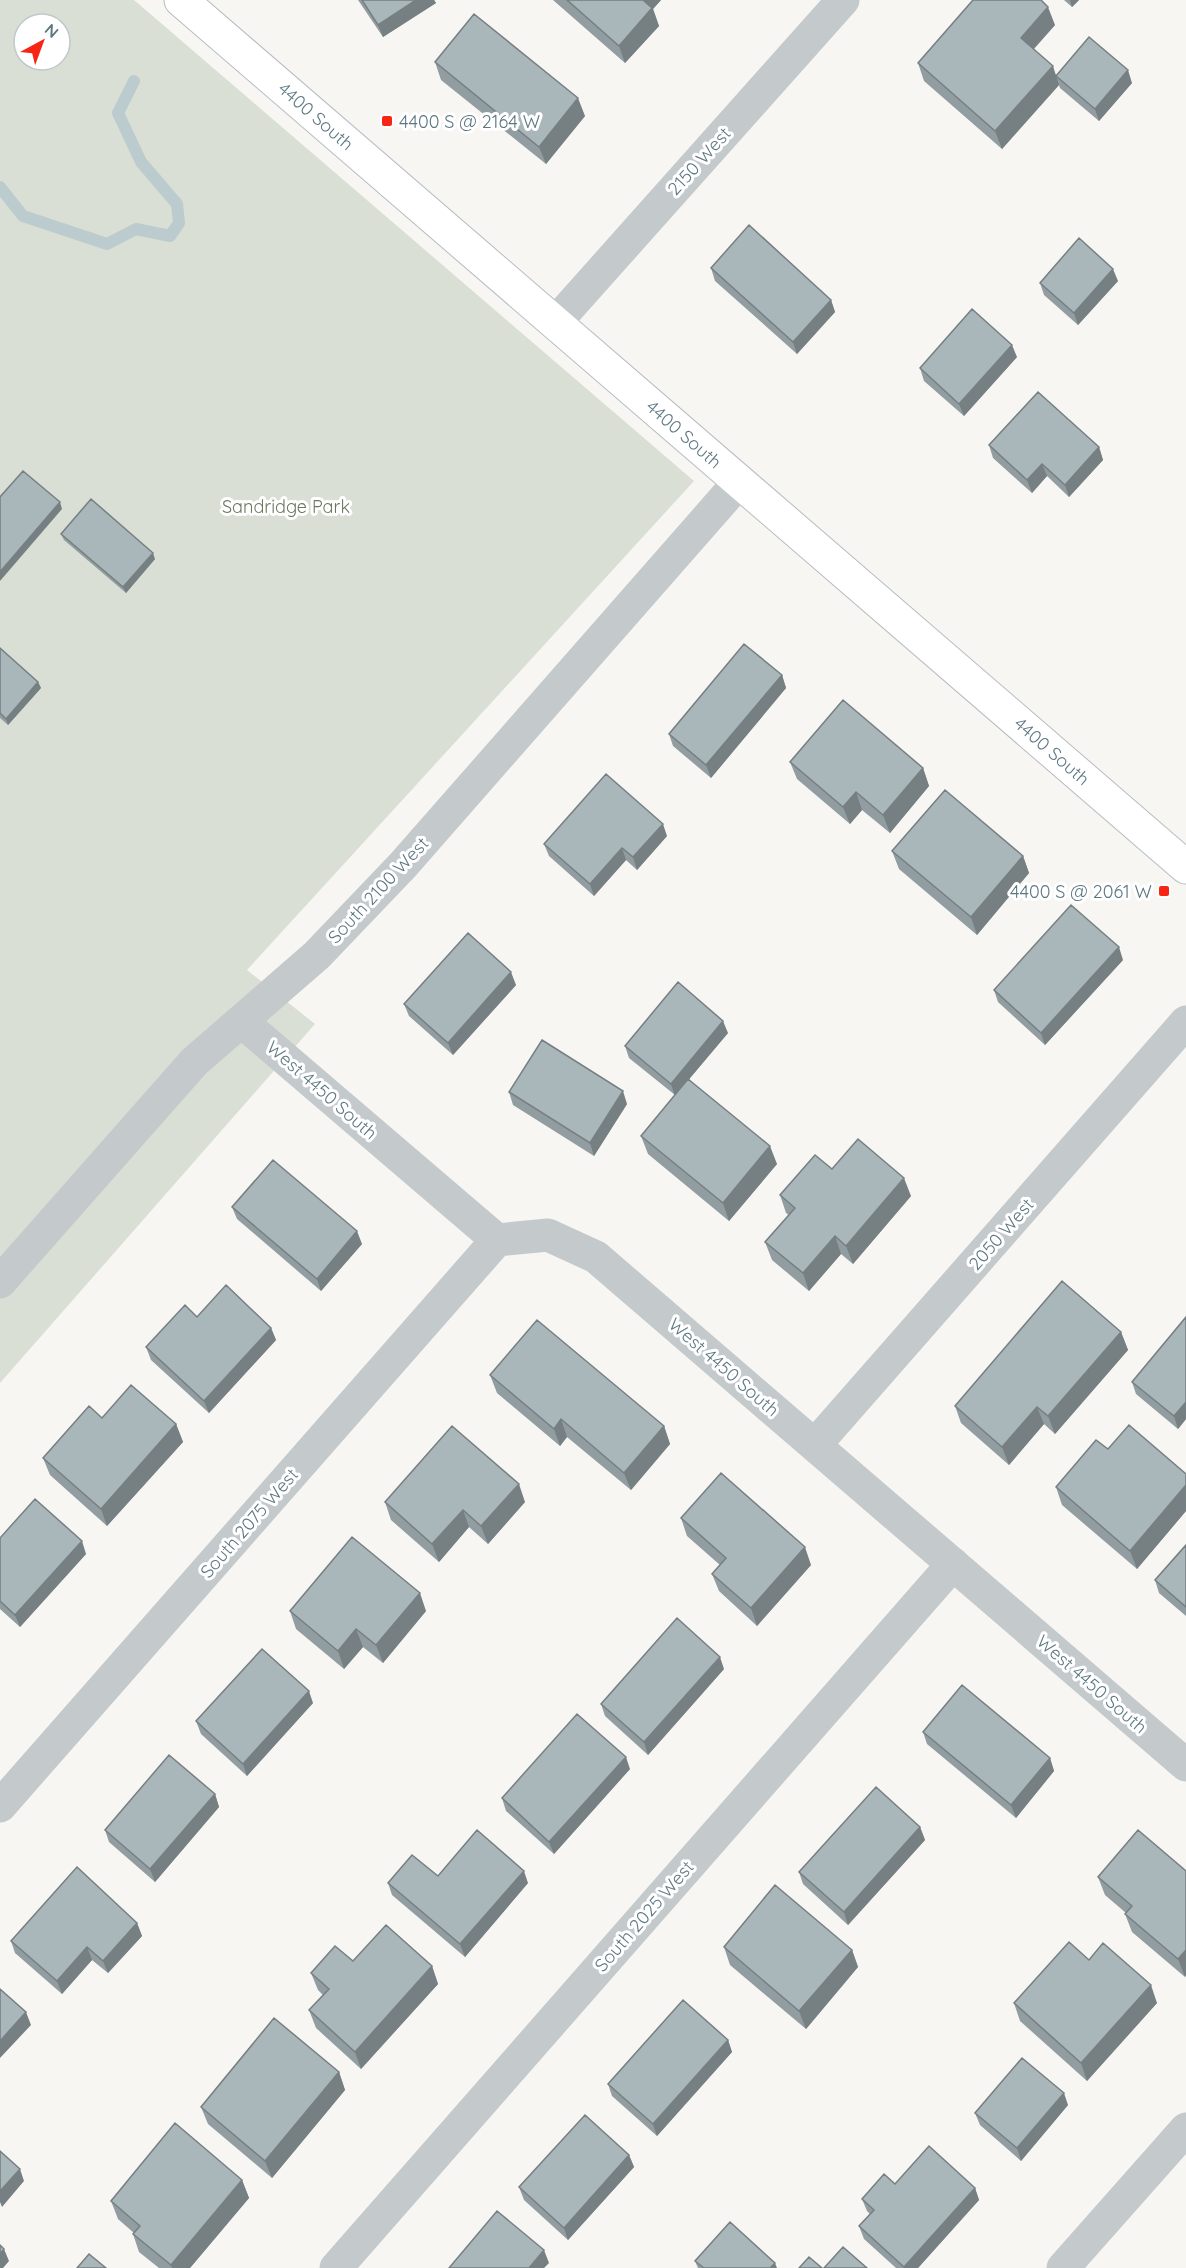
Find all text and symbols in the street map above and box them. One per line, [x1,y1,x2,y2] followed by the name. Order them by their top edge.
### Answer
[12,12,72,72] north arrow
[41,19,63,42] text: N
[273,77,359,155] street label: 4400 South
[399,110,540,133] place label: 4400 S @ 2164 W
[380,114,394,128] marker: 4400 S @ 2164 W
[662,122,736,200] street label: 2150 West
[641,395,727,473] street label: 4400 South
[222,495,350,518] park label: Sandridge Park
[1009,712,1095,790] street label: 4400 South
[323,832,433,948] street label: South 2100 West
[1010,880,1152,903] place label: 4400 S @ 2061 W
[1157,884,1171,898] marker: 4400 S @ 2061 W
[262,1036,382,1144] street label: West 4450 South
[963,1193,1039,1275] street label: 2050 West
[664,1313,784,1421] street label: West 4450 South
[195,1463,303,1583] street label: South 2075 West
[1032,1630,1152,1738] street label: West 4450 South
[589,1856,699,1976] street label: South 2025 West

